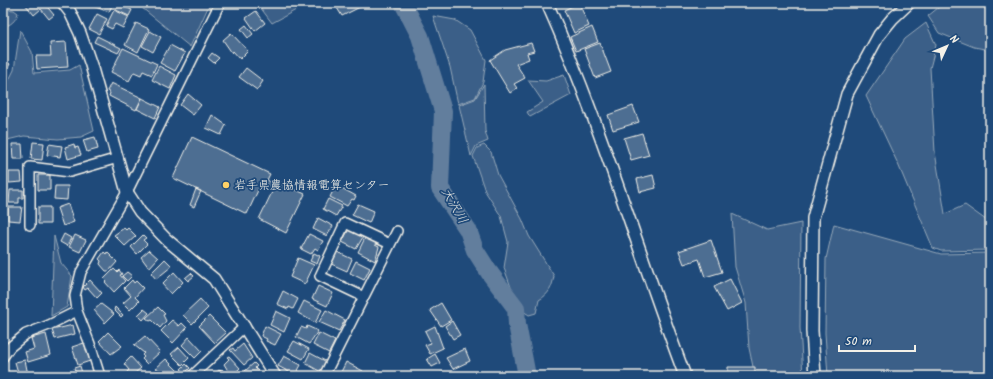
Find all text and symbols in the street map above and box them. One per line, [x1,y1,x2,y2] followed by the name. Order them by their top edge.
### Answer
[927,26,967,66] north arrow
[945,31,962,49] text: N
[234,176,390,195] place label: 岩手県農協情報電算センター
[221,180,231,190] marker: 岩手県農協情報電算センター
[435,184,473,228] water label: 大沢川
[839,327,915,353] scale bar
[845,332,872,351] text: 50 m

